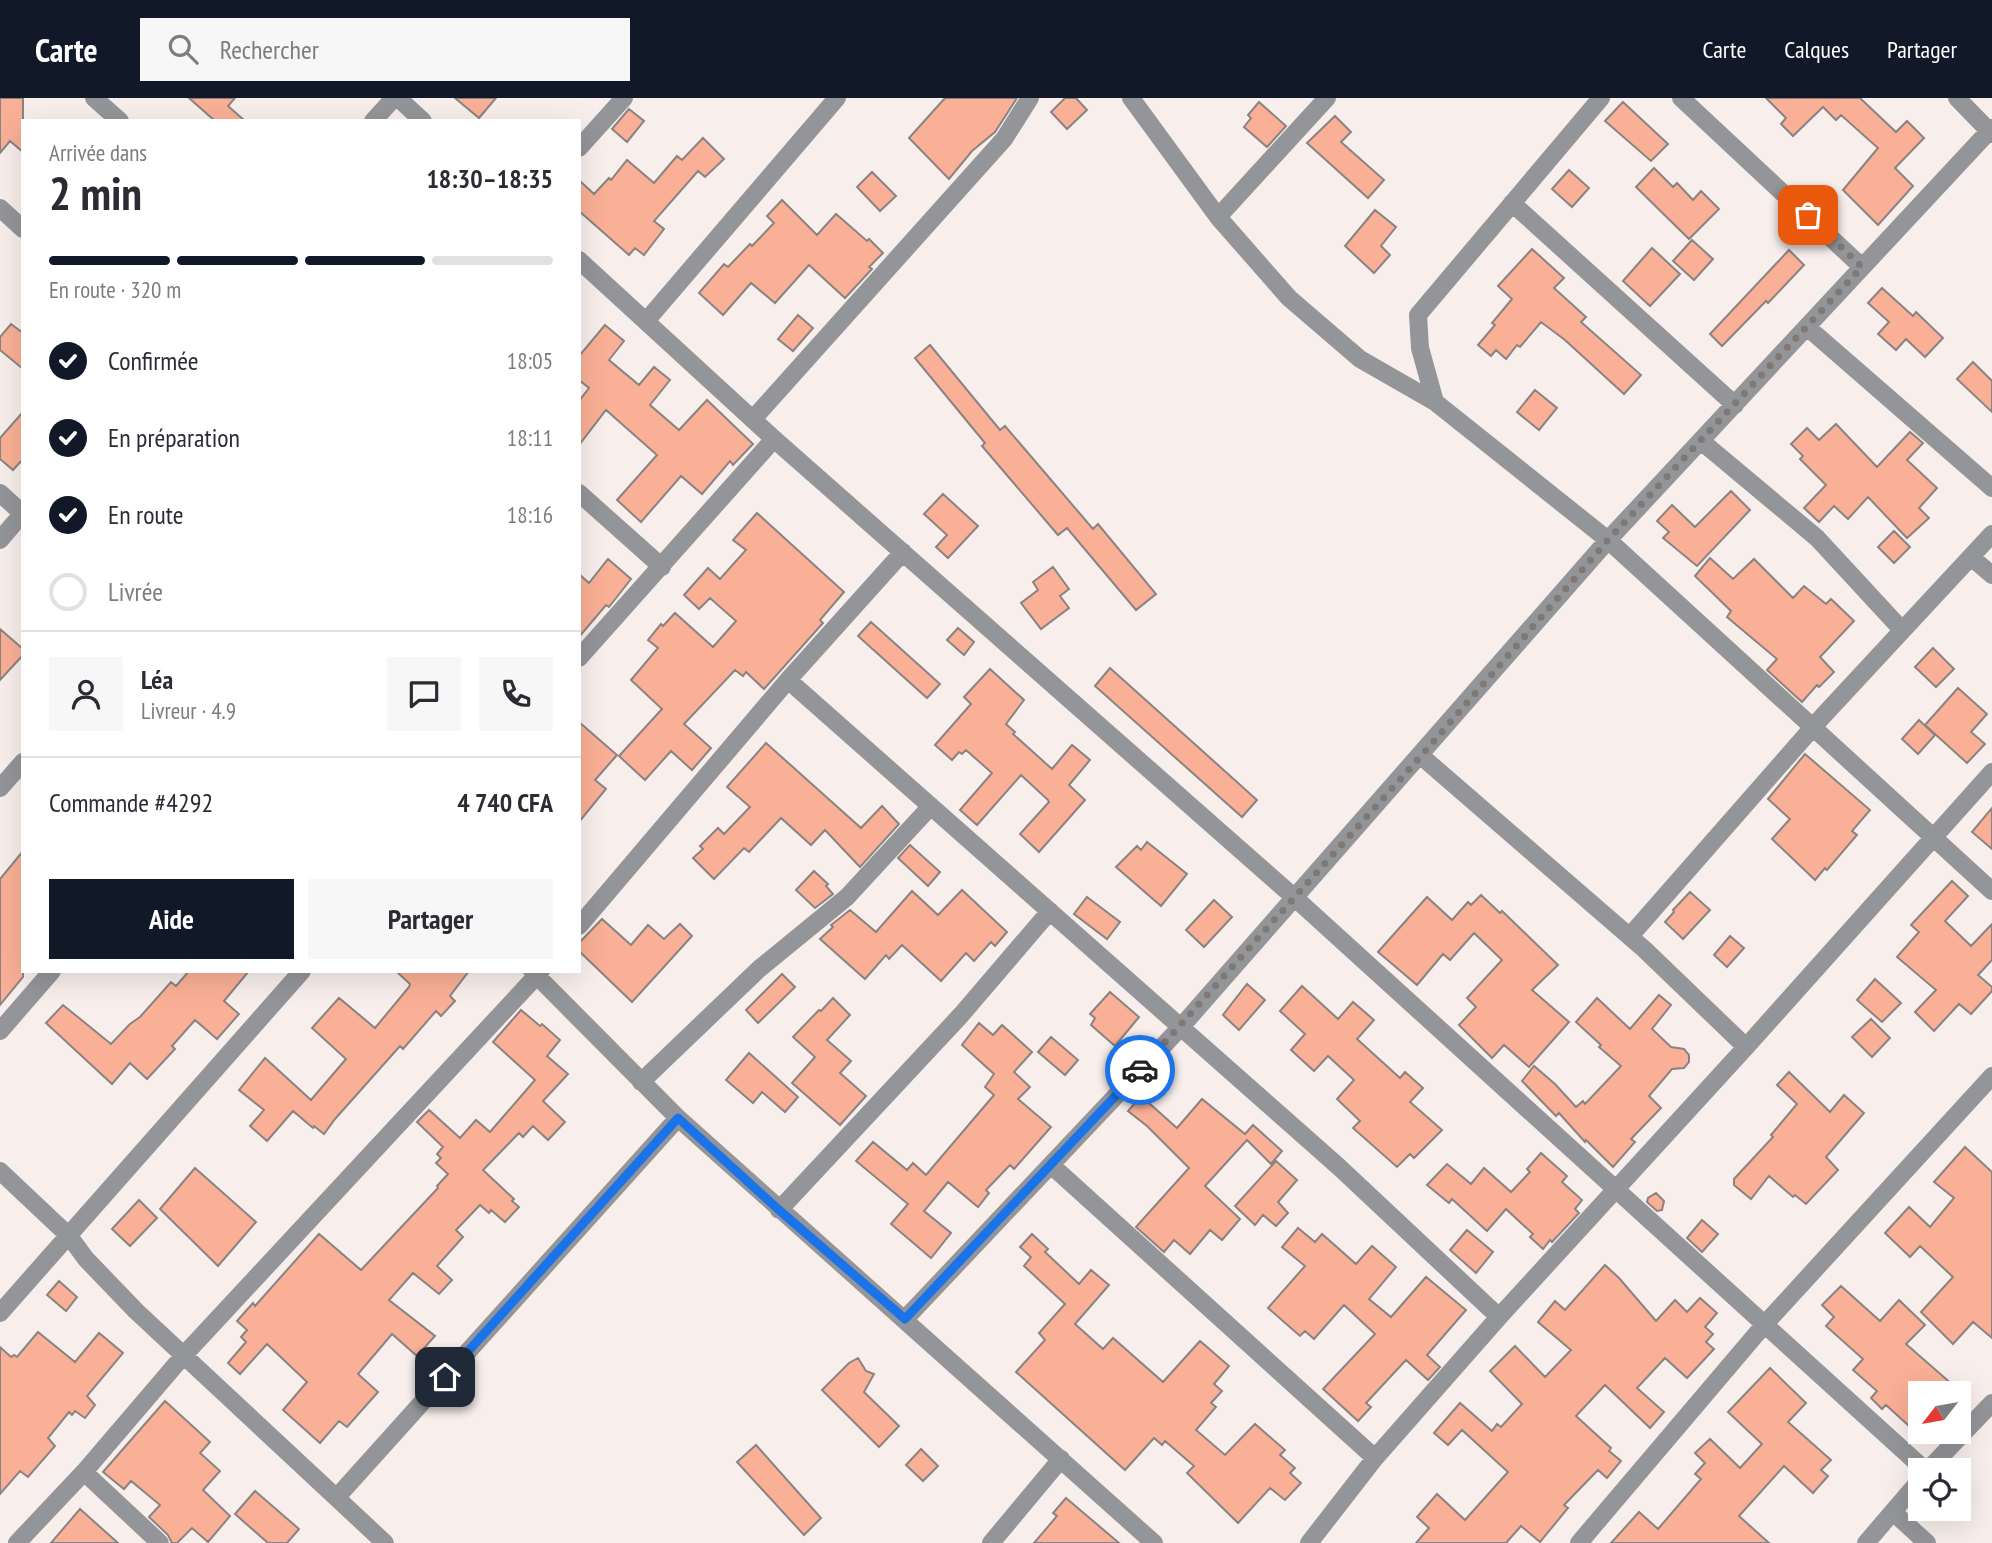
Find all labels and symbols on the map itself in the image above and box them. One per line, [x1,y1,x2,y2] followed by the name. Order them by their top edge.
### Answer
[1778,185,1838,245] pin
[1105,1035,1175,1105] courier
[415,1347,475,1407] pin
[1908,1381,1970,1444] north arrow

